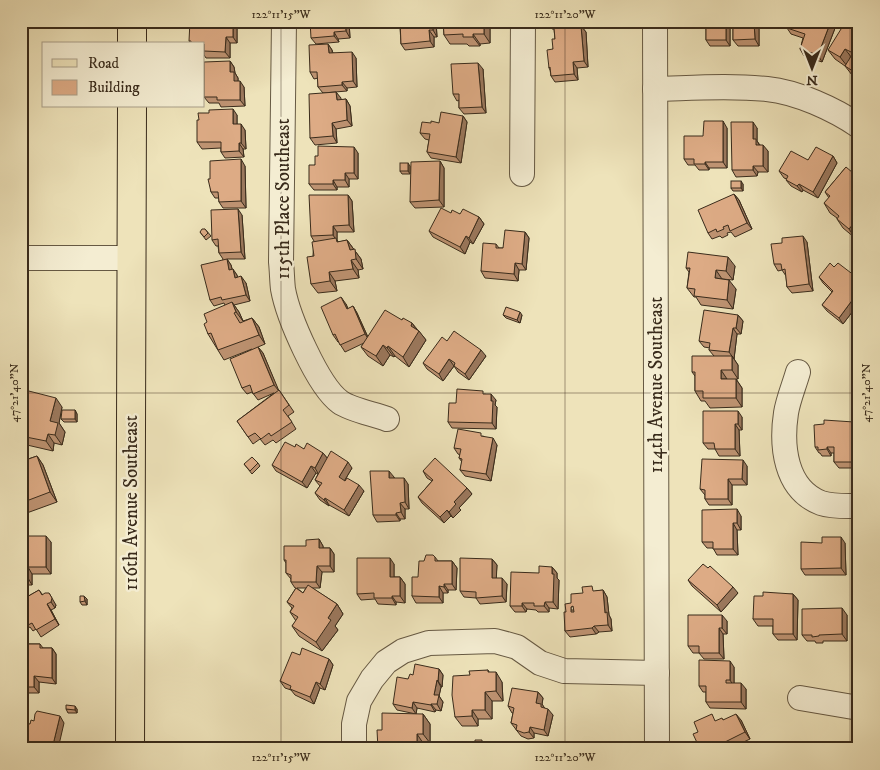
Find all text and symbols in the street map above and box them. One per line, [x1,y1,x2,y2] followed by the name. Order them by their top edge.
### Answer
[251,7,312,22] text: 122°11'15"W
[534,7,597,22] text: 122°11'20"W
[42,42,205,108] legend
[788,42,838,92] north arrow
[88,54,120,73] text: Road
[806,71,818,89] text: N
[88,78,140,97] text: Building
[272,119,295,279] street label: 115th Place Southeast
[645,297,668,473] street label: 114th Avenue Southeast
[7,363,22,423] text: 47°21'40"N
[859,363,874,423] text: 47°21'40"N
[120,415,143,591] street label: 116th Avenue Southeast
[251,750,312,765] text: 122°11'15"W
[534,750,597,765] text: 122°11'20"W

